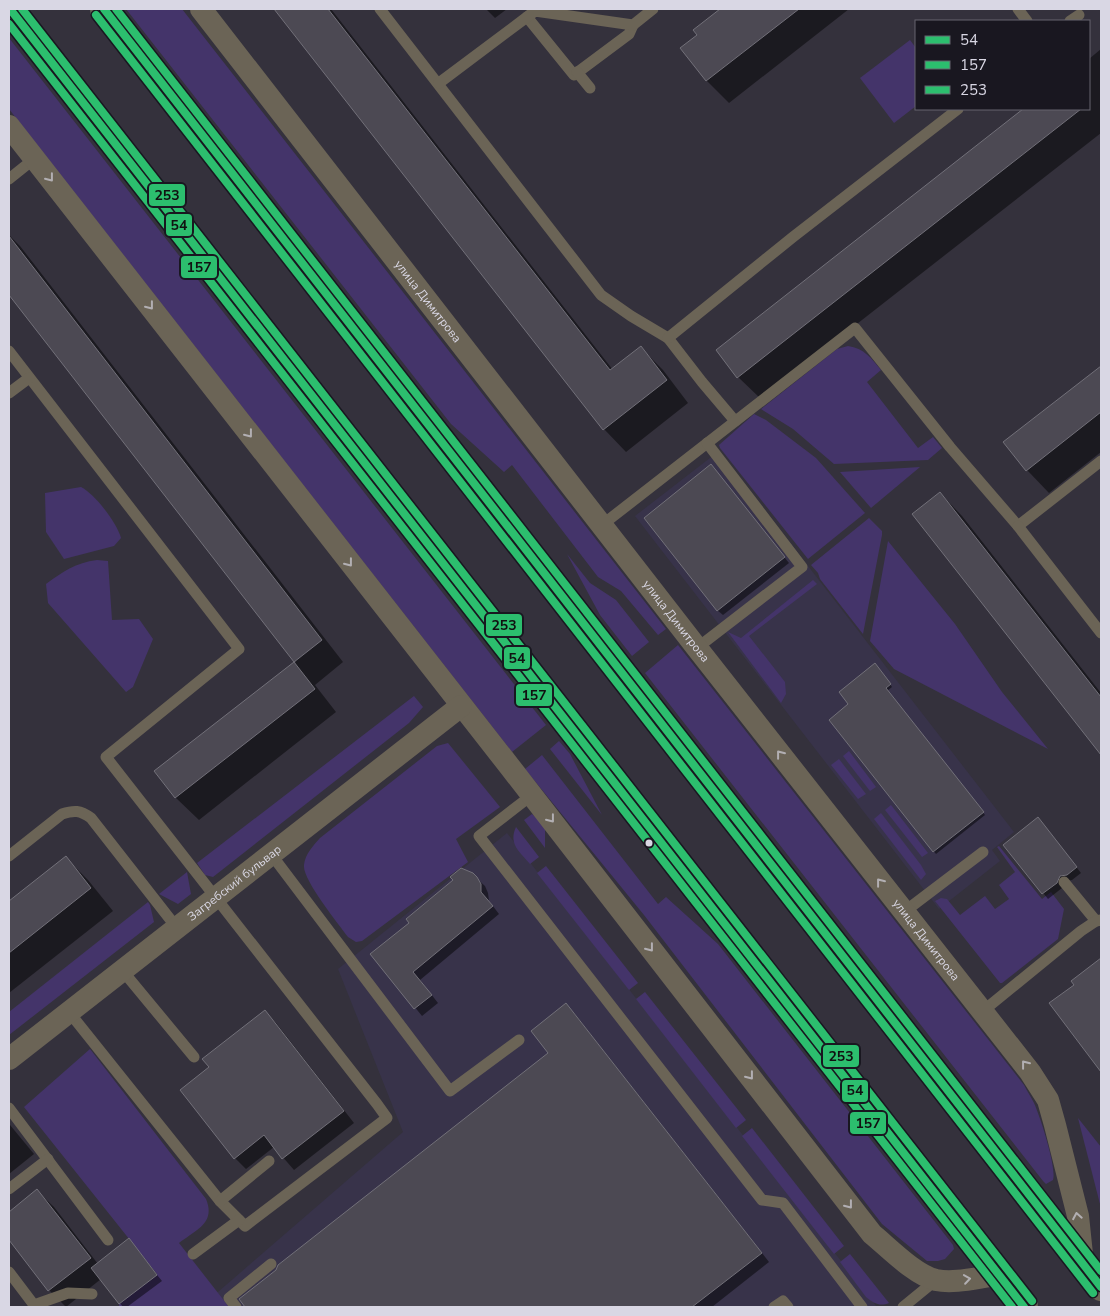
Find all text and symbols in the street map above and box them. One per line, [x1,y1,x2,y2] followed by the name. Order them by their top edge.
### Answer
[915,20,1090,110] legend
[960,30,978,50] text: 54
[960,55,987,75] text: 157
[960,80,987,100] text: 253
[44,172,52,181] one-way arrow
[148,183,186,207] line badge: 253
[154,186,180,205] text: 253
[165,213,193,237] line badge: 54
[171,216,188,235] text: 54
[180,255,218,279] line badge: 157
[391,257,465,346] street label: улица Димитрова
[186,258,212,277] text: 157
[144,300,152,309] one-way arrow
[244,429,253,438] one-way arrow
[344,557,352,566] one-way arrow
[639,577,713,666] street label: улица Димитрова
[485,613,523,637] line badge: 253
[491,616,517,635] text: 253
[503,646,531,670] line badge: 54
[509,649,526,668] text: 54
[515,683,553,707] line badge: 157
[521,686,547,705] text: 157
[777,751,785,760] one-way arrow
[545,814,554,823] one-way arrow
[644,838,654,848] unlabelled marker
[184,841,285,925] street label: Загребский бульвар
[878,879,886,888] one-way arrow
[889,896,963,984] street label: улица Димитрова
[645,942,653,951] one-way arrow
[822,1044,860,1068] line badge: 253
[828,1047,854,1066] text: 253
[1022,1061,1030,1070] one-way arrow
[744,1070,752,1079] one-way arrow
[841,1079,869,1103] line badge: 54
[847,1081,864,1100] text: 54
[849,1111,887,1135] line badge: 157
[855,1114,881,1133] text: 157
[844,1199,852,1208] one-way arrow
[1072,1212,1082,1220] one-way arrow
[963,1274,971,1285] one-way arrow

